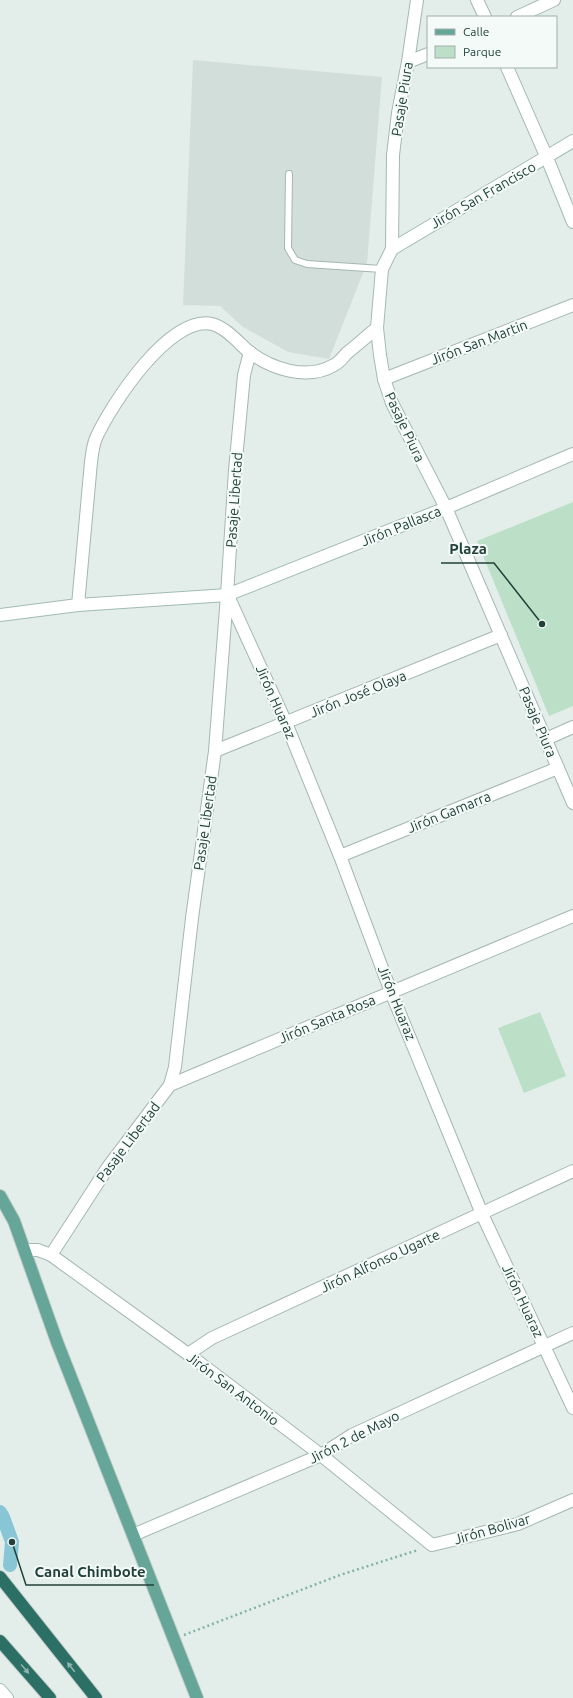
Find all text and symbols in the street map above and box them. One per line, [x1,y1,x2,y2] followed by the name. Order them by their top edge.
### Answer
[427,16,557,68] legend
[463,25,489,38] text: Calle
[463,45,501,58] text: Parque
[388,61,416,137] street label: Pasaje Piura
[427,158,539,232] street label: Jirón San Francisco
[428,316,530,368] street label: Jirón San Martin
[382,389,428,465] street label: Pasaje Piura
[223,452,245,548] street label: Pasaje Libertad
[359,503,443,549] street label: Jirón Pallasca
[441,536,494,563] callout: Plaza
[449,540,487,557] text: Plaza
[253,663,299,741] street label: Jirón Huaraz
[307,667,409,721] street label: Jirón José Olaya
[516,684,560,760] street label: Pasaje Piura
[190,775,220,871] street label: Pasaje Libertad
[405,788,493,836] street label: Jirón Gamarra
[375,963,419,1043] street label: Jirón Huaraz
[276,991,378,1047] street label: Jirón Santa Rosa
[93,1099,163,1185] street label: Pasaje Libertad
[318,1226,442,1296] street label: Jirón Alfonso Ugarte
[499,1262,547,1340] street label: Jirón Huaraz
[184,1349,282,1429] street label: Jirón San Antonio
[306,1407,402,1467] street label: Jirón 2 de Mayo
[452,1510,533,1547] street label: Jirón Bolivar
[26,1558,154,1585] callout: Canal Chimbote
[34,1563,146,1580] text: Canal Chimbote
[67,1662,76,1673] one-way arrow
[20,1665,29,1674] one-way arrow

